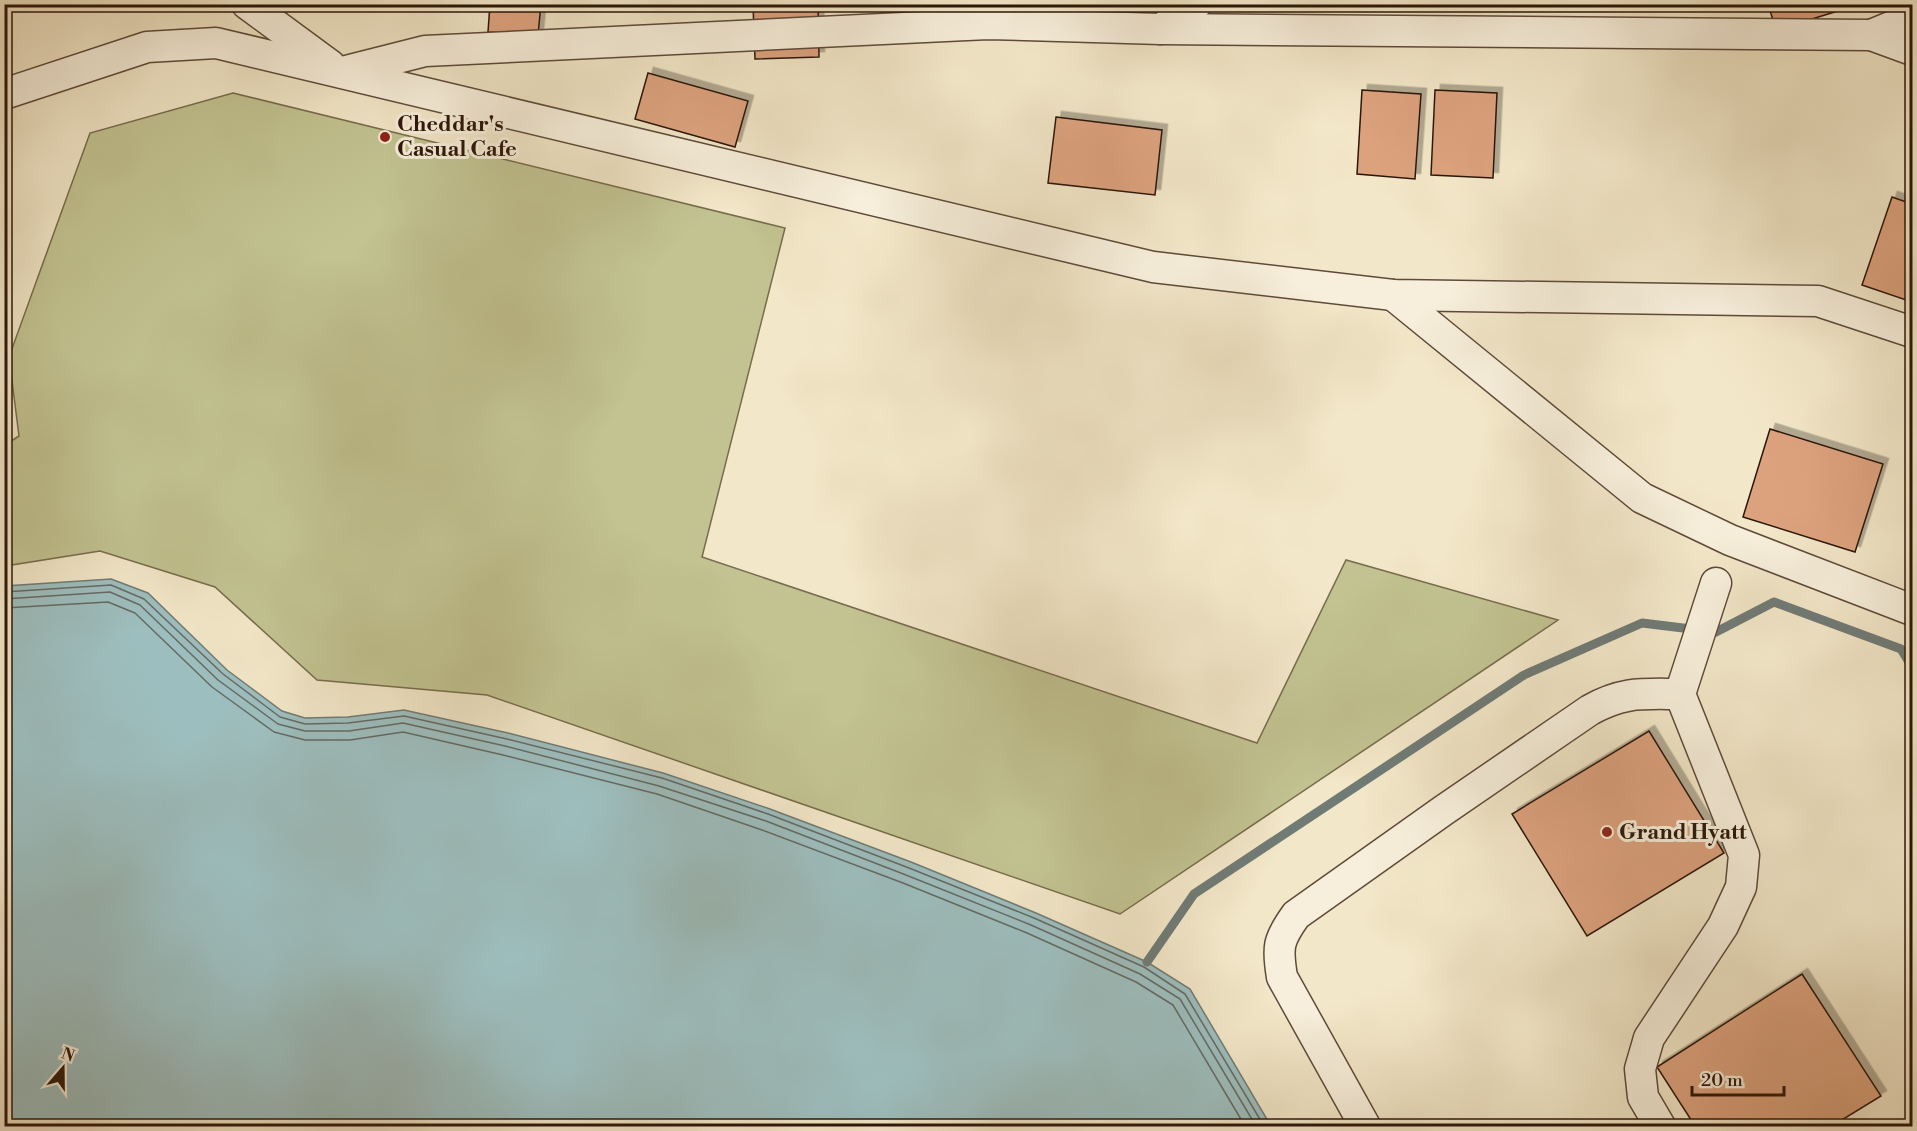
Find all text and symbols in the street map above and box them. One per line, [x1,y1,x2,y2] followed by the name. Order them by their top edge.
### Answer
[397,111,517,163] place label: Cheddar's Casual Cafe
[378,130,392,144] marker: Cheddar's Casual Cafe
[1619,819,1747,846] place label: Grand Hyatt
[1600,825,1614,839] marker: Grand Hyatt
[33,1038,93,1098] north arrow
[58,1043,77,1067] text: N
[1692,1059,1784,1097] scale bar
[1701,1069,1743,1092] text: 20 m

